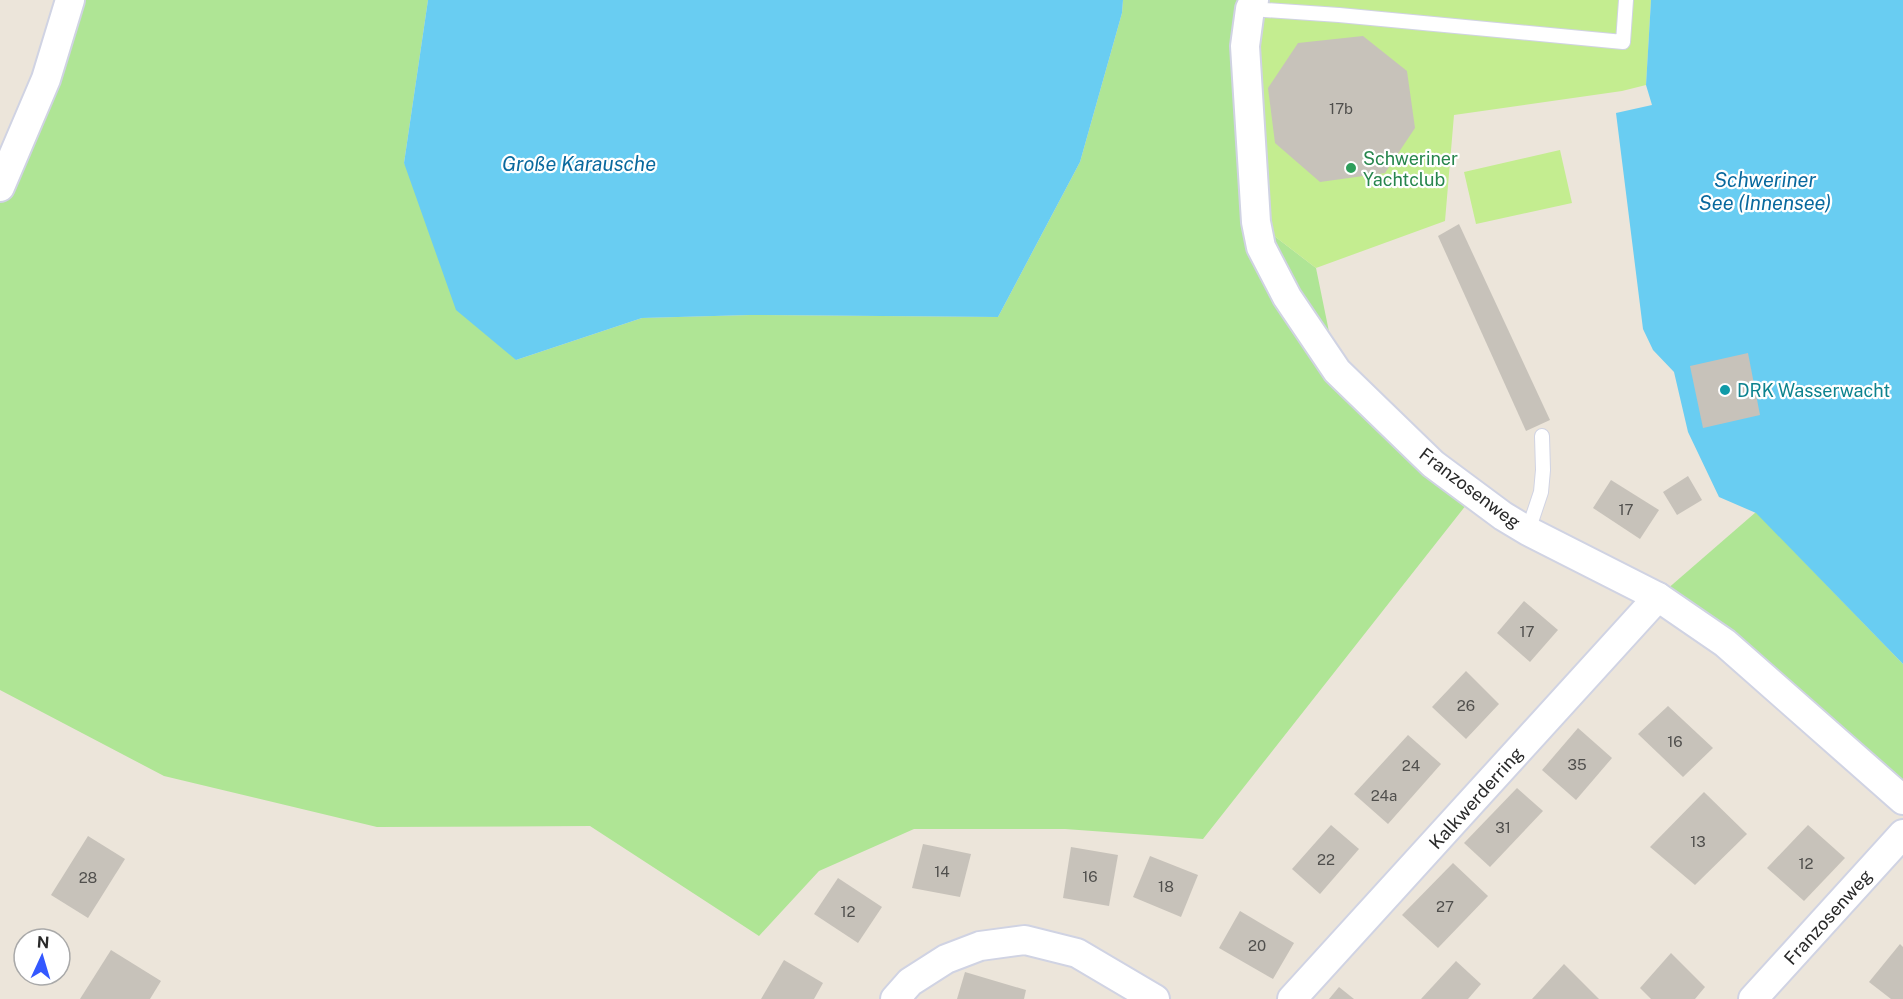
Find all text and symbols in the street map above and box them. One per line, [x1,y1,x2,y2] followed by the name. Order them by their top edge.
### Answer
[1329,100,1353,117] house number: 17b
[1363,148,1458,190] place label: Schweriner Yachtclub
[502,152,656,176] water label: Große Karausche
[1344,161,1358,175] marker: Schweriner Yachtclub
[1699,168,1831,215] water label: Schweriner See (Innensee)
[1737,380,1890,401] place label: DRK Wasserwacht
[1718,383,1732,397] marker: DRK Wasserwacht
[1415,443,1525,533] street label: Franzosenweg
[1618,501,1634,518] house number: 17
[1519,623,1535,640] house number: 17
[1457,697,1475,714] house number: 26
[1667,733,1683,750] house number: 16
[1425,743,1527,853] street label: Kalkwerderring
[1567,756,1587,773] house number: 35
[1402,757,1420,774] house number: 24
[1371,787,1397,804] house number: 24a
[1495,819,1511,836] house number: 31
[1690,833,1706,850] house number: 13
[1317,851,1335,868] house number: 22
[1798,855,1814,872] house number: 12
[934,863,950,880] house number: 14
[1780,865,1876,969] street label: Franzosenweg
[1082,868,1098,885] house number: 16
[79,869,97,886] house number: 28
[1158,878,1174,895] house number: 18
[1436,898,1454,915] house number: 27
[840,903,856,920] house number: 12
[12,927,72,987] north arrow
[36,933,50,952] text: N
[1248,937,1266,954] house number: 20

